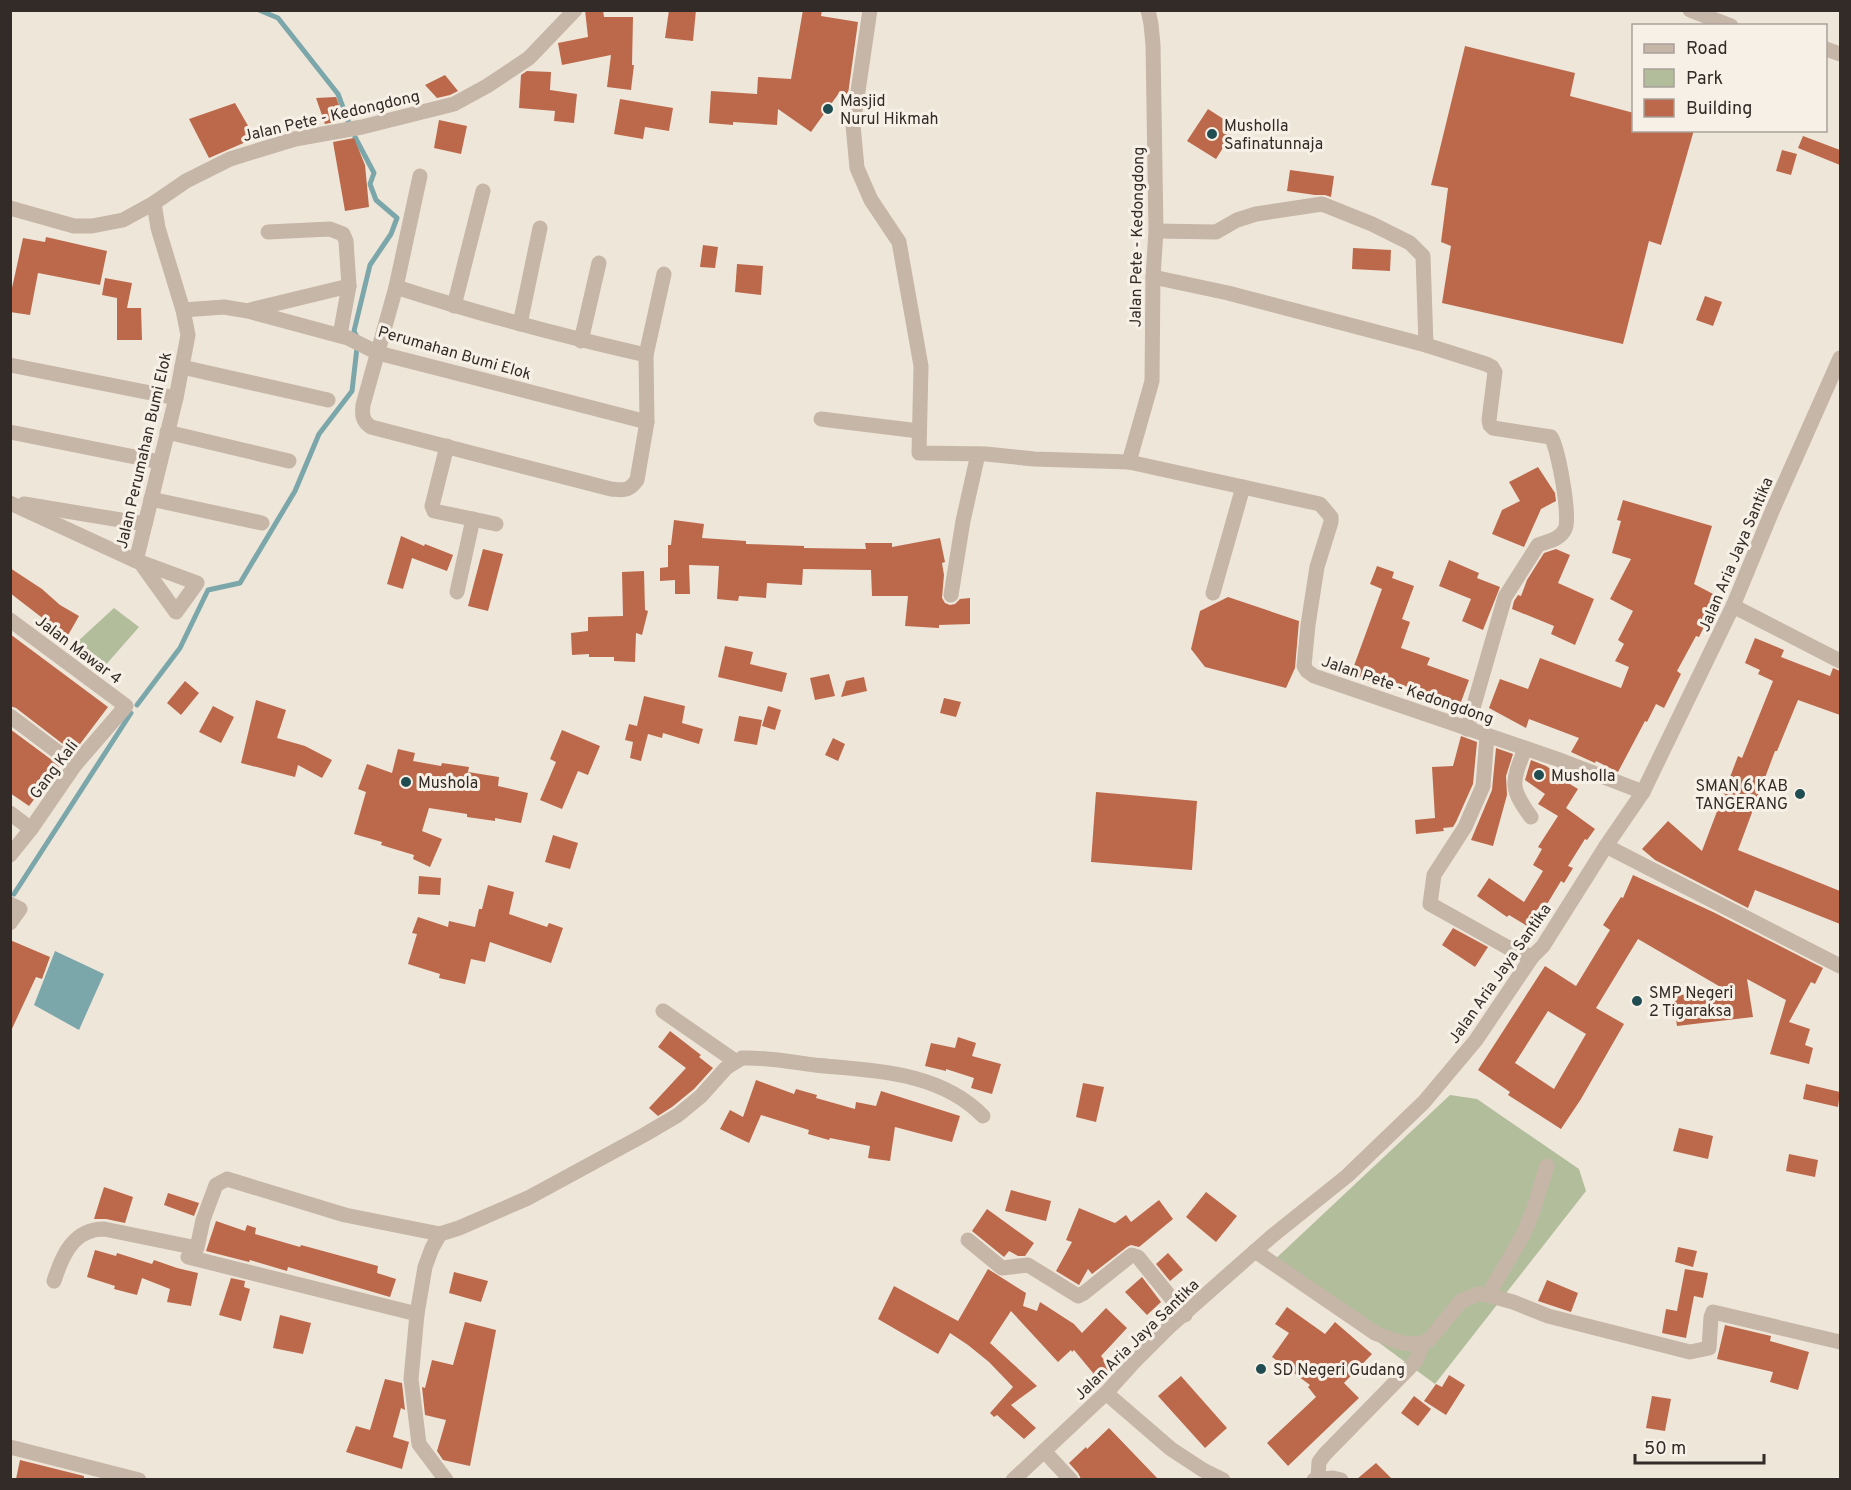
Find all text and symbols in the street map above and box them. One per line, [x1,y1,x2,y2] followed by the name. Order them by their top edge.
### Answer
[1632,24,1827,132] legend
[1686,38,1728,61] text: Road
[1686,68,1723,91] text: Park
[241,87,422,147] street label: Jalan Pete - Kedongdong
[840,92,938,130] place label: Masjid Nurul Hikmah
[1686,98,1752,121] text: Building
[821,102,835,116] marker: Masjid Nurul Hikmah
[1224,117,1323,155] place label: Musholla Safinatunnaja
[1205,127,1219,141] marker: Musholla Safinatunnaja
[1126,146,1150,328] street label: Jalan Pete - Kedongdong
[375,322,534,385] street label: Perumahan Bumi Elok
[113,350,177,551] street label: Jalan Perumahan Bumi Elok
[1695,474,1778,635] street label: Jalan Aria Jaya Santika
[31,612,125,690] street label: Jalan Mawar 4
[1319,652,1496,730] street label: Jalan Pete - Kedongdong
[26,737,83,804] street label: Gang Kali
[1551,767,1615,787] place label: Musholla
[1532,768,1546,782] marker: Musholla
[418,774,478,794] place label: Mushola
[399,775,413,789] marker: Mushola
[1695,777,1788,815] place label: SMAN 6 KAB TANGERANG
[1793,787,1807,801] marker: SMAN 6 KAB TANGERANG
[1445,900,1556,1048] street label: Jalan Aria Jaya Santika
[1649,984,1733,1022] place label: SMP Negeri 2 Tigaraksa
[1630,994,1644,1008] marker: SMP Negeri 2 Tigaraksa
[1071,1276,1204,1405] street label: Jalan Aria Jaya Santika
[1273,1361,1405,1381] place label: SD Negeri Gudang
[1254,1362,1268,1376] marker: SD Negeri Gudang
[1635,1427,1764,1465] scale bar
[1644,1438,1686,1461] text: 50 m

